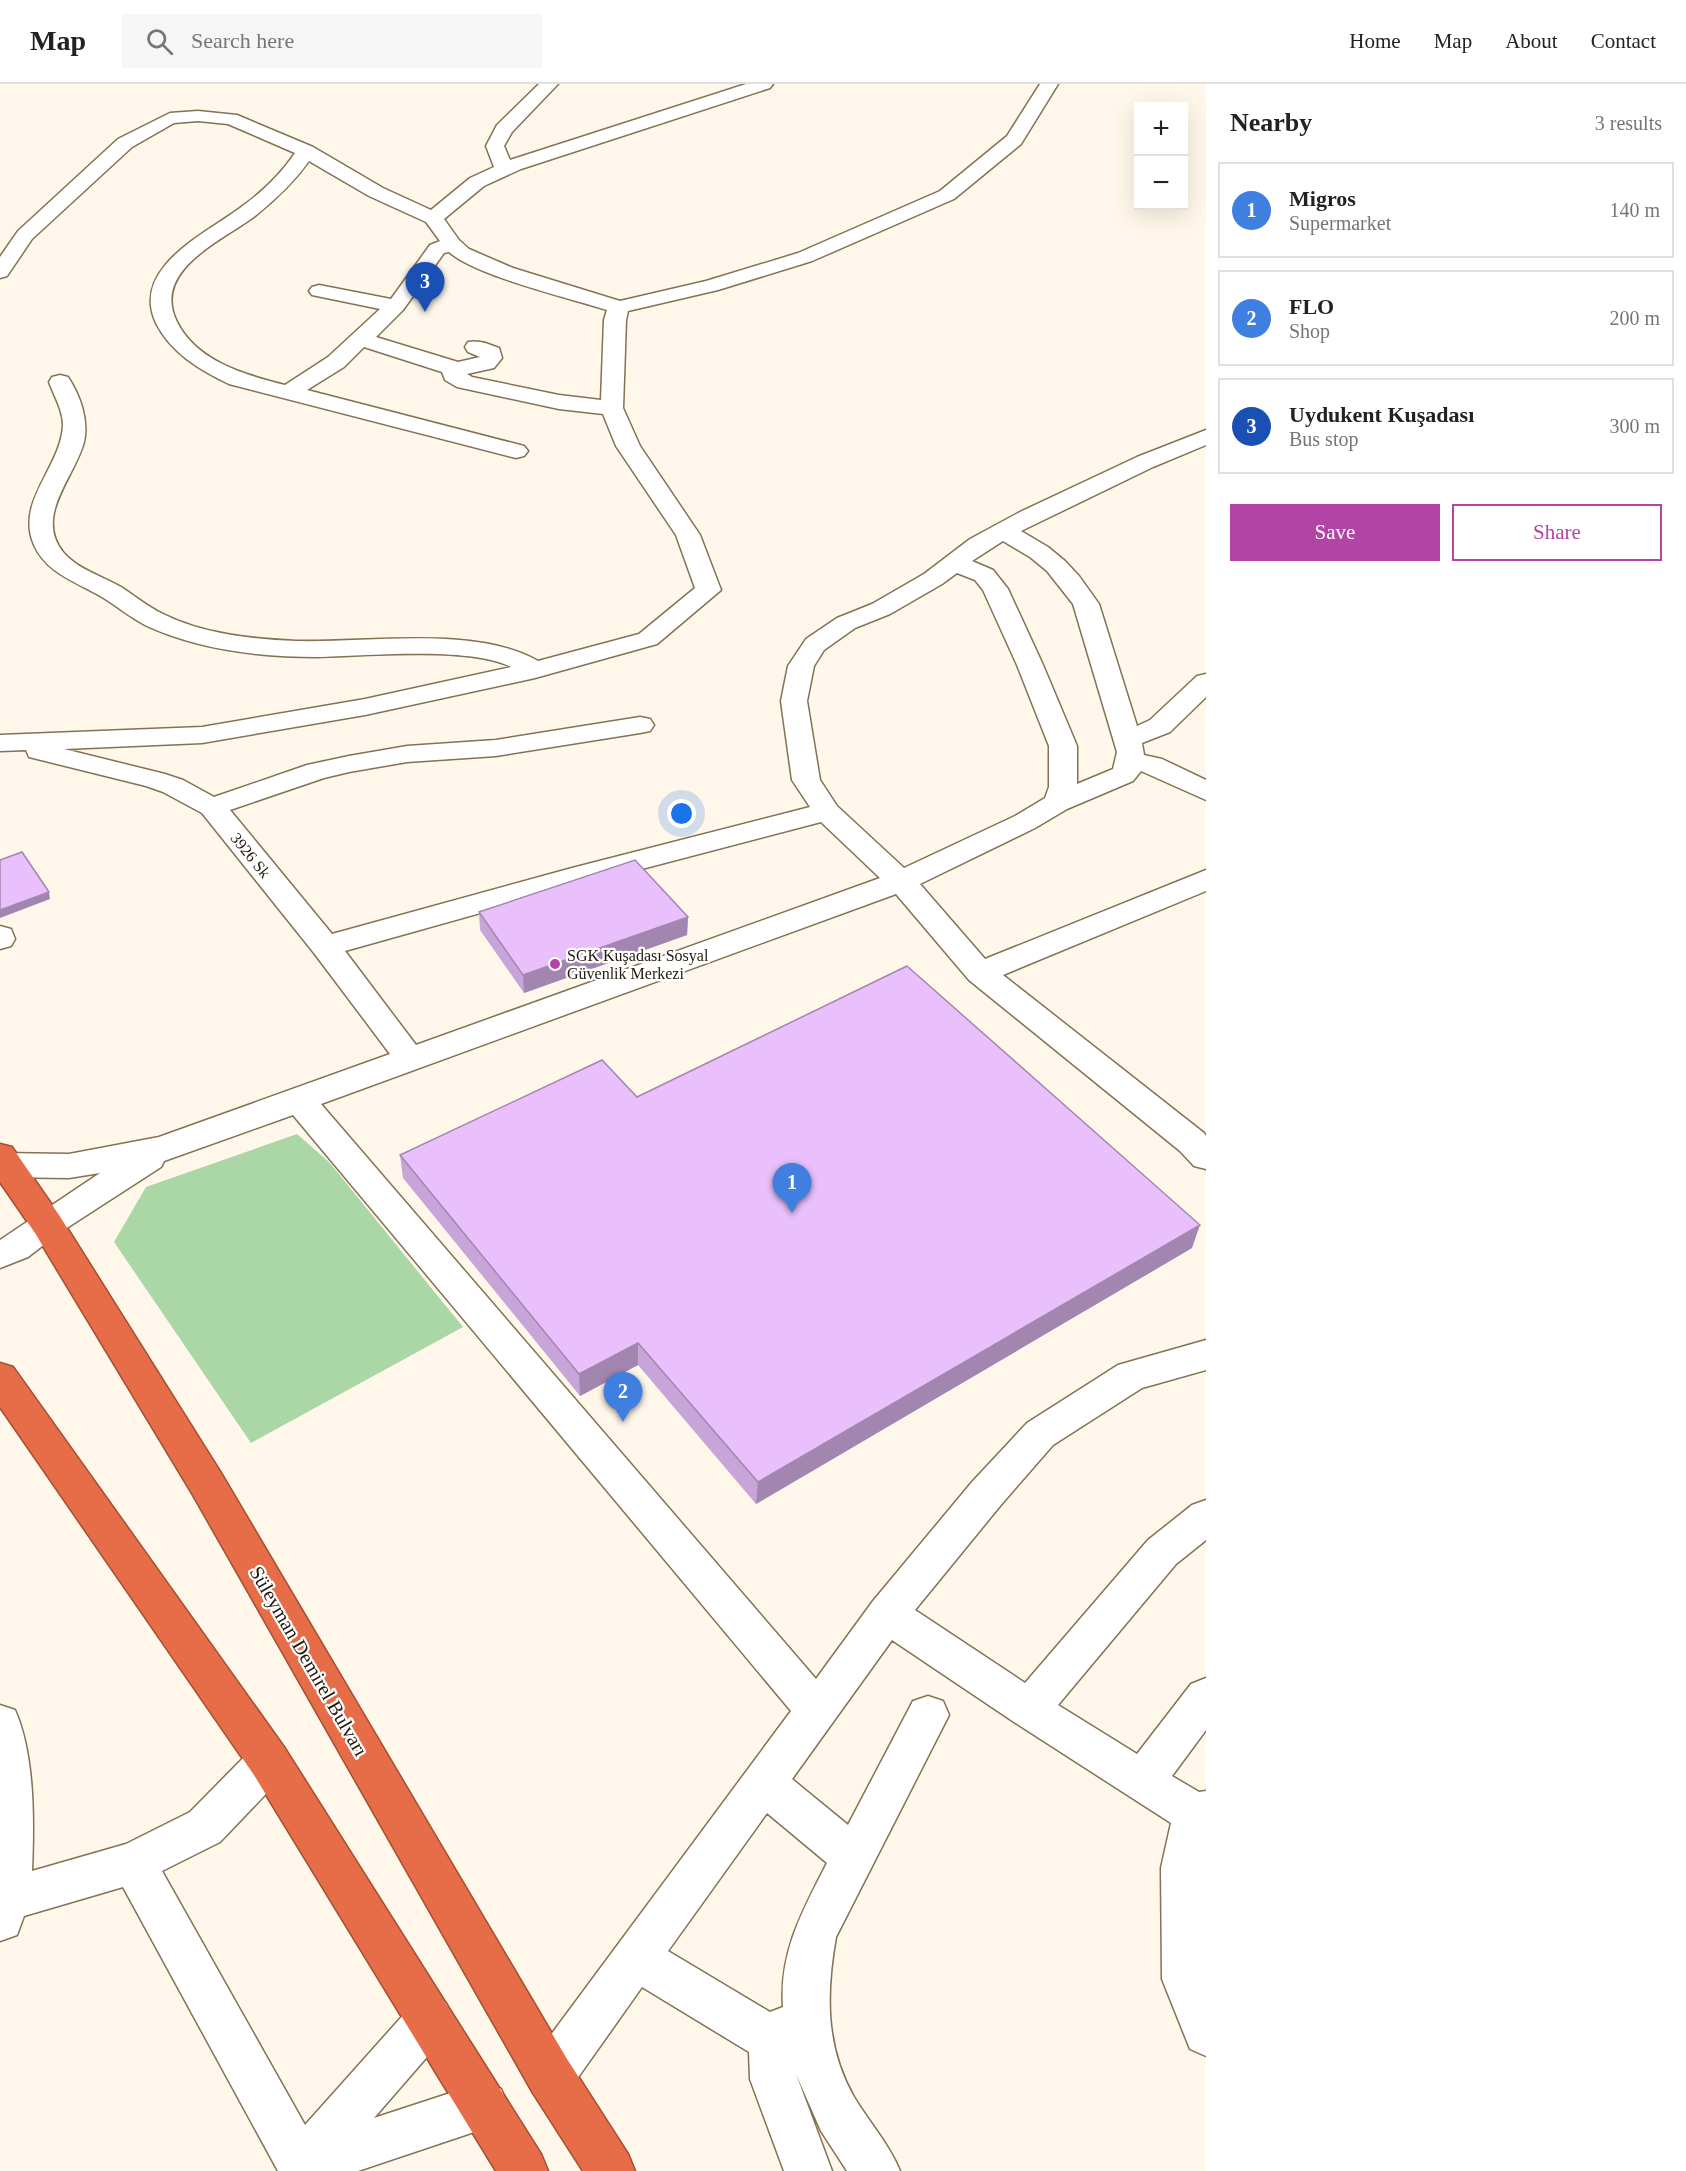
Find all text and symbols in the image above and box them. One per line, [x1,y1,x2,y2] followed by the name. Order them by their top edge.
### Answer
[122,14,542,68] search box
[30,25,86,56] text: Map
[143,25,176,58] icon: search
[191,28,294,53] text: Search here
[1349,29,1401,53] text: Home
[1434,29,1472,53] text: Map
[1505,29,1558,53] text: About
[1591,29,1656,53] text: Contact
[1134,102,1188,210] map controls
[1134,102,1188,156] button: +
[1230,108,1312,137] text: Nearby
[1595,112,1662,134] text: 3 results
[1134,156,1188,210] button: −
[1289,186,1356,211] text: Migros
[1247,199,1257,221] text: 1
[1609,199,1660,221] text: 140 m
[1289,212,1391,234] text: Supermarket
[406,262,444,312] pin: 3
[1289,294,1334,319] text: FLO
[1247,307,1257,329] text: 2
[1609,307,1660,329] text: 200 m
[1289,320,1330,342] text: Shop
[1289,402,1474,427] text: Uydukent Kuşadası
[1247,415,1257,437] text: 3
[1609,415,1660,437] text: 300 m
[1289,428,1358,450] text: Bus stop
[1230,504,1440,561] button: Save
[1452,504,1662,561] button: Share
[667,799,696,828] your location
[227,829,274,881] street label: 3926 Sk
[567,947,709,982] place label: SGK Kuşadası Sosyal Güvenlik Merkezi
[548,957,562,971] marker: SGK Kuşadası Sosyal Güvenlik Merkezi
[772,1164,812,1213] pin: 1
[604,1372,642,1422] pin: 2
[245,1562,373,1761] street label: Süleyman Demirel Bulvarı

